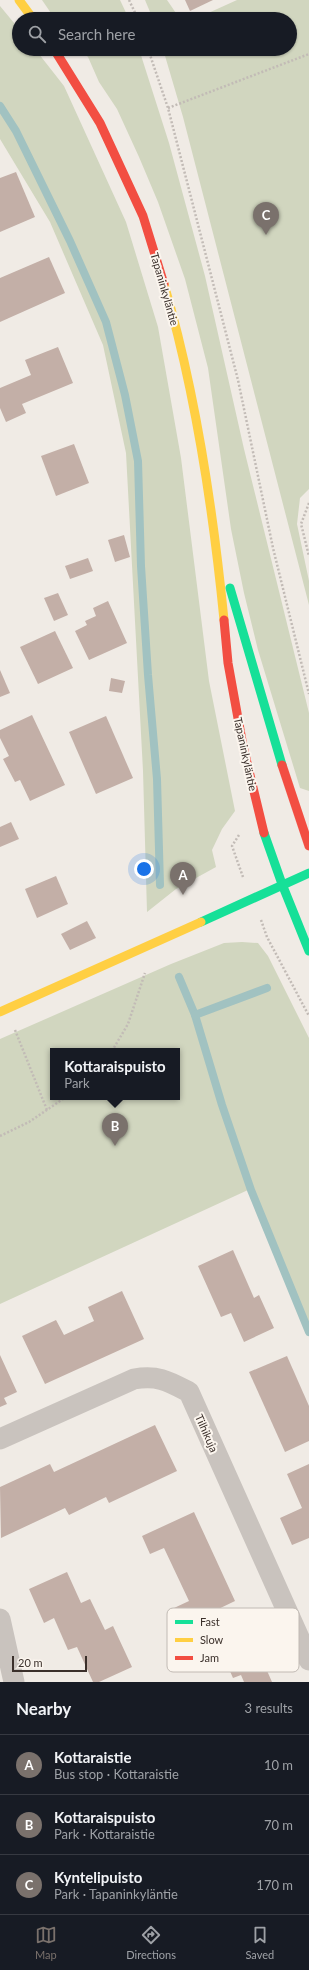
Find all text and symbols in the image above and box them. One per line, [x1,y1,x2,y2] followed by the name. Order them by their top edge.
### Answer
[12,12,297,56] search box
[26,23,48,45] icon: search
[58,25,135,43] text: Search here
[253,202,279,235] pin: C
[148,251,182,327] street label: Tapaninkyläntie
[232,716,260,792] street label: Tapaninkyläntie
[134,859,154,879] your location
[170,862,196,895] pin: A
[50,1048,180,1100] popup
[64,1057,166,1075] text: Kottaraispuisto
[64,1075,90,1091] text: Park
[102,1113,128,1146] pin: B
[193,1412,221,1454] street label: Tilhikuja
[167,1608,299,1672] legend
[200,1615,220,1628] text: Fast
[200,1633,224,1646] text: Slow
[200,1651,219,1664] text: Jam
[12,1654,87,1673] scale bar
[18,1656,43,1669] text: 20 m
[16,1698,71,1719] text: Nearby
[245,1700,293,1716] text: 3 results
[54,1748,132,1766] text: Kottaraistie
[24,1757,34,1773] text: A
[264,1757,293,1773] text: 10 m
[54,1766,179,1782] text: Bus stop · Kottaraistie
[54,1808,155,1826] text: Kottaraispuisto
[25,1817,33,1833] text: B
[264,1817,293,1833] text: 70 m
[54,1826,155,1842] text: Park · Kottaraistie
[54,1868,142,1886] text: Kyntelipuisto
[25,1877,33,1893] text: C
[256,1877,293,1893] text: 170 m
[54,1886,178,1902] text: Park · Tapaninkyläntie
[35,1924,57,1961] tab: Map
[126,1924,176,1961] tab: Directions
[245,1924,274,1961] tab: Saved

